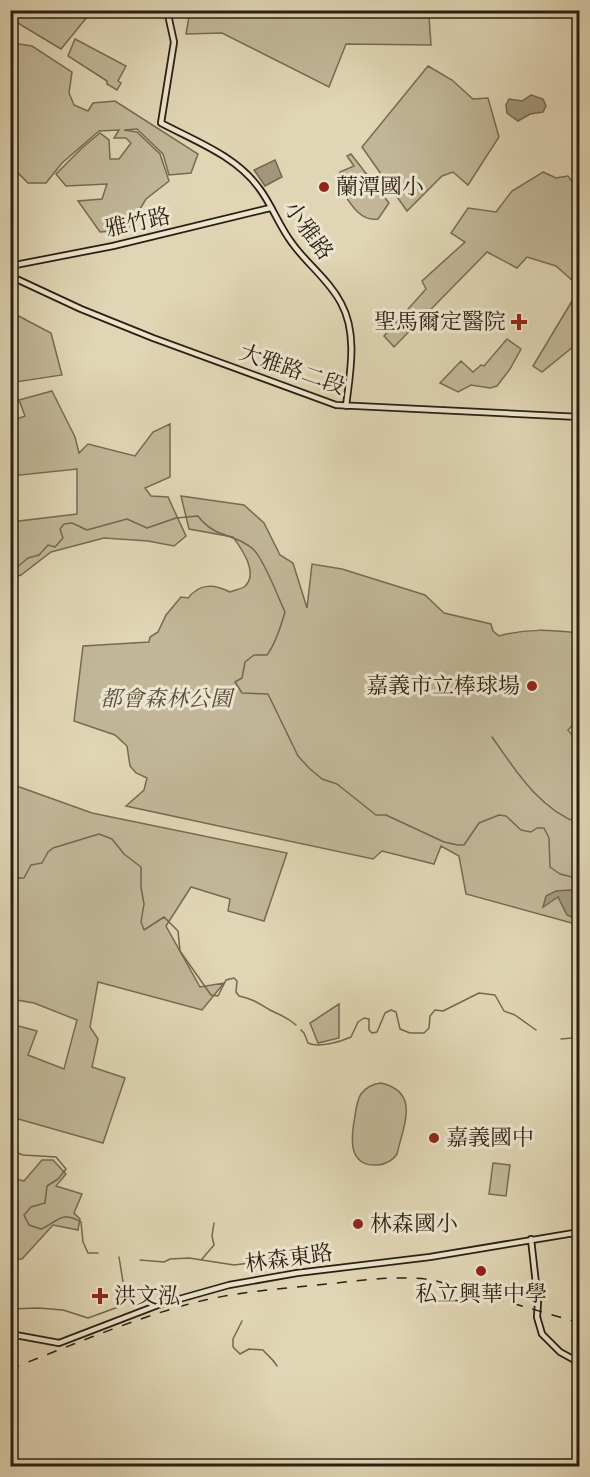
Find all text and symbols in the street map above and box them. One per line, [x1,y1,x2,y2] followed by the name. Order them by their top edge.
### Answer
[336,174,424,201] place label: 蘭潭國小
[317,180,331,194] marker: 蘭潭國小
[278,196,338,266] street label: 小雅路
[103,203,173,243] street label: 雅竹路
[374,309,506,336] place label: 聖馬爾定醫院
[510,313,528,331] marker: 聖馬爾定醫院
[236,339,348,401] street label: 大雅路二段
[366,673,520,700] place label: 嘉義市立棒球場
[525,679,539,693] marker: 嘉義市立棒球場
[100,686,235,713] park label: 都會森林公園
[446,1125,534,1152] place label: 嘉義國中
[427,1131,441,1145] marker: 嘉義國中
[370,1211,458,1238] place label: 林森國小
[351,1217,365,1231] marker: 林森國小
[244,1240,334,1278] street label: 林森東路
[474,1264,488,1278] marker: 私立興華中學
[415,1281,547,1308] place label: 私立興華中學
[114,1283,180,1310] place label: 洪文泓
[91,1287,109,1305] marker: 洪文泓

